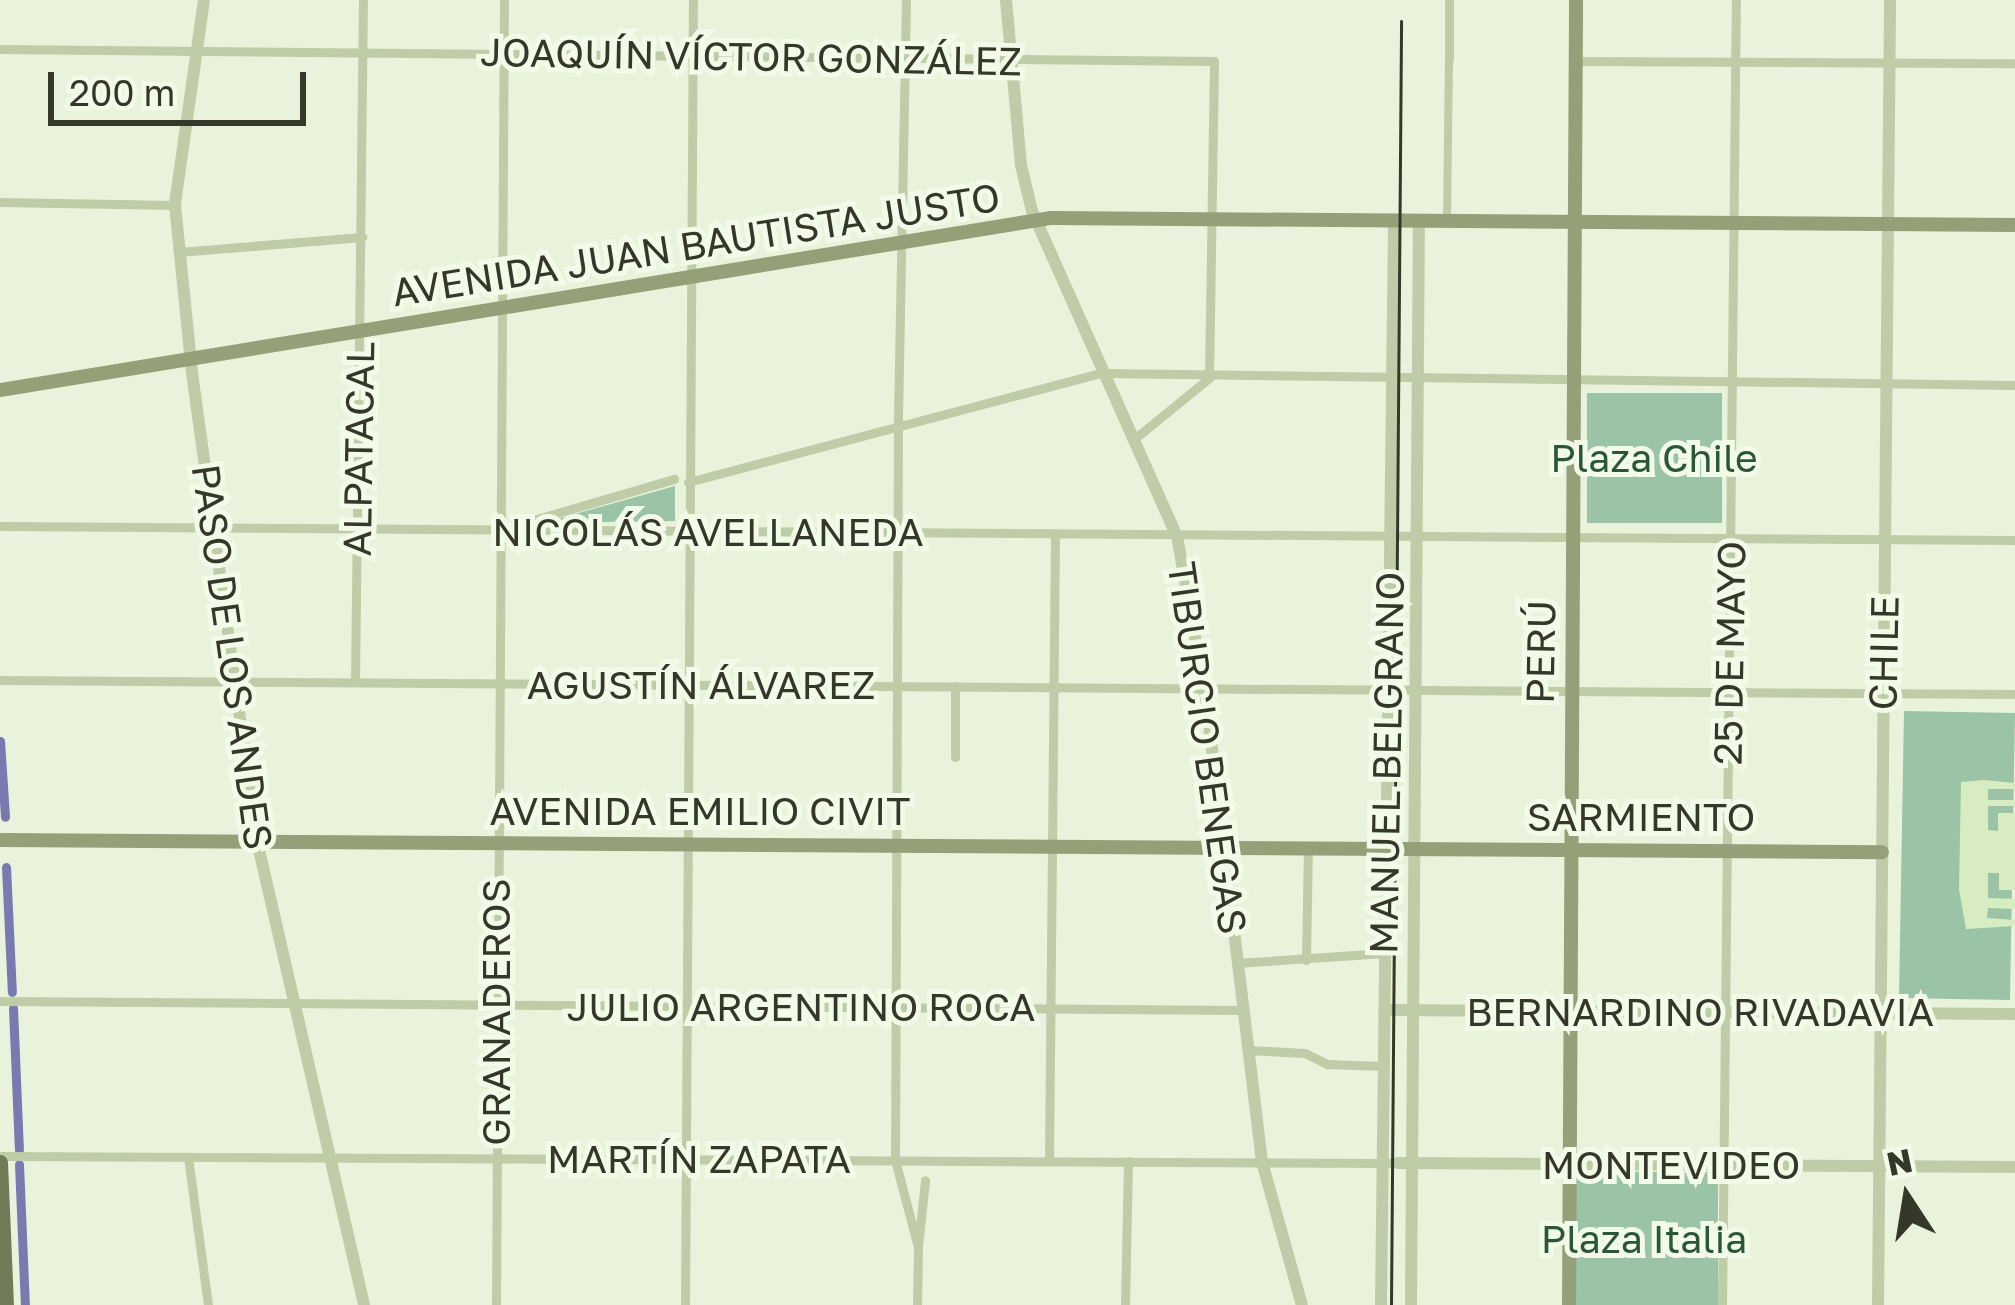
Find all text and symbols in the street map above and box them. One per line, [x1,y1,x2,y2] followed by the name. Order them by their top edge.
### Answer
[480,29,1022,85] street label: JOAQUÍN VÍCTOR GONZÁLEZ
[54,48,312,122] scale bar
[69,71,175,114] text: 200 m
[389,174,1003,316] street label: AVENIDA JUAN BAUTISTA JUSTO
[334,341,384,557] street label: ALPATACAL
[1550,435,1758,481] park label: Plaza Chile
[182,461,282,853] street label: PASO DE LOS ANDES
[492,509,924,555] street label: NICOLÁS AVELLANEDA
[1705,540,1755,766] street label: 25 DE MAYO
[1158,559,1256,937] street label: TIBURCIO BENEGAS
[1360,571,1414,955] street label: MANUEL BELGRANO
[1860,595,1908,711] street label: CHILE
[1517,600,1565,704] street label: PERÚ
[527,662,875,708] street label: AGUSTÍN ÁLVAREZ
[490,788,910,834] street label: AVENIDA EMILIO CIVIT
[1527,794,1755,840] street label: SARMIENTO
[473,878,519,1146] street label: GRANADEROS
[567,984,1035,1030] street label: JULIO ARGENTINO ROCA
[1466,989,1934,1035] street label: BERNARDINO RIVADAVIA
[547,1136,851,1182] street label: MARTÍN ZAPATA
[1847,1137,1967,1257] north arrow
[1883,1140,1916,1183] text: N
[1542,1142,1800,1188] street label: MONTEVIDEO
[1541,1216,1747,1262] park label: Plaza Italia

